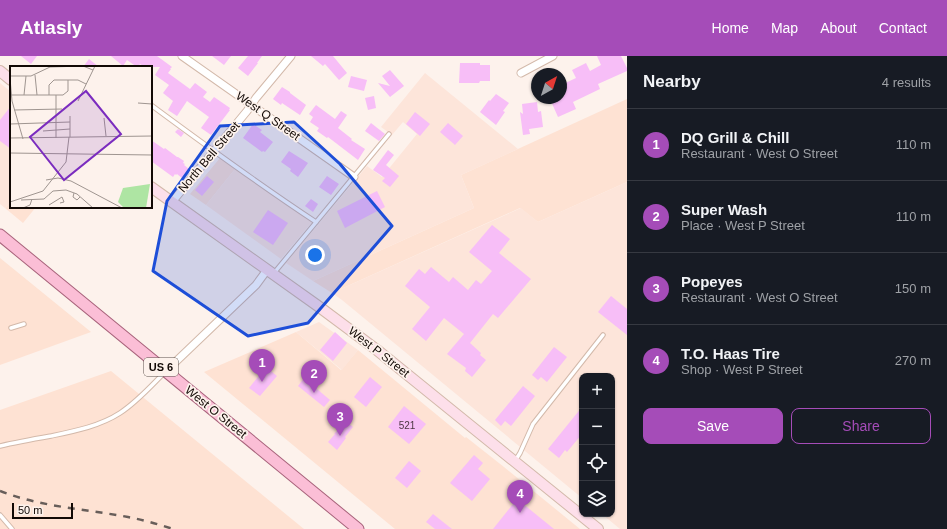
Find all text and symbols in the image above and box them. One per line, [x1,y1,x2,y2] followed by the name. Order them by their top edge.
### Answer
[20,17,82,38] text: Atlasly
[712,20,749,36] text: Home
[771,20,798,36] text: Map
[820,20,857,36] text: About
[879,20,927,36] text: Contact
[10,66,152,208] inset map
[531,68,567,104] north arrow
[643,72,701,91] text: Nearby
[882,75,931,90] text: 4 results
[233,89,303,144] street label: West Q Street
[175,118,243,195] street label: North Bell Street
[681,129,789,146] text: DQ Grill & Chill
[652,137,660,152] text: 1
[896,137,931,152] text: 110 m
[681,146,838,161] text: Restaurant · West O Street
[681,201,767,218] text: Super Wash
[652,209,660,224] text: 2
[896,209,931,224] text: 110 m
[681,218,805,233] text: Place · West P Street
[305,245,325,265] your location
[681,273,743,290] text: Popeyes
[652,281,660,296] text: 3
[895,281,931,296] text: 150 m
[681,290,838,305] text: Restaurant · West O Street
[346,324,413,381] street label: West P Street
[681,345,780,362] text: T.O. Haas Tire
[249,349,275,382] pin: 1
[652,353,660,368] text: 4
[895,353,931,368] text: 270 m
[144,358,178,376] road number: US 6
[301,360,327,393] pin: 2
[681,362,803,377] text: Shop · West P Street
[579,373,615,517] map controls
[579,373,615,409] button: +
[182,383,250,441] street label: West O Street
[327,403,353,436] pin: 3
[643,408,783,444] button: Save
[791,408,931,444] button: Share
[579,409,615,445] button: −
[399,420,416,431] house number: 521
[579,445,615,481] button: locate
[507,480,533,513] pin: 4
[579,481,615,517] button: layers
[12,501,73,520] scale bar
[18,504,42,516] text: 50 m

